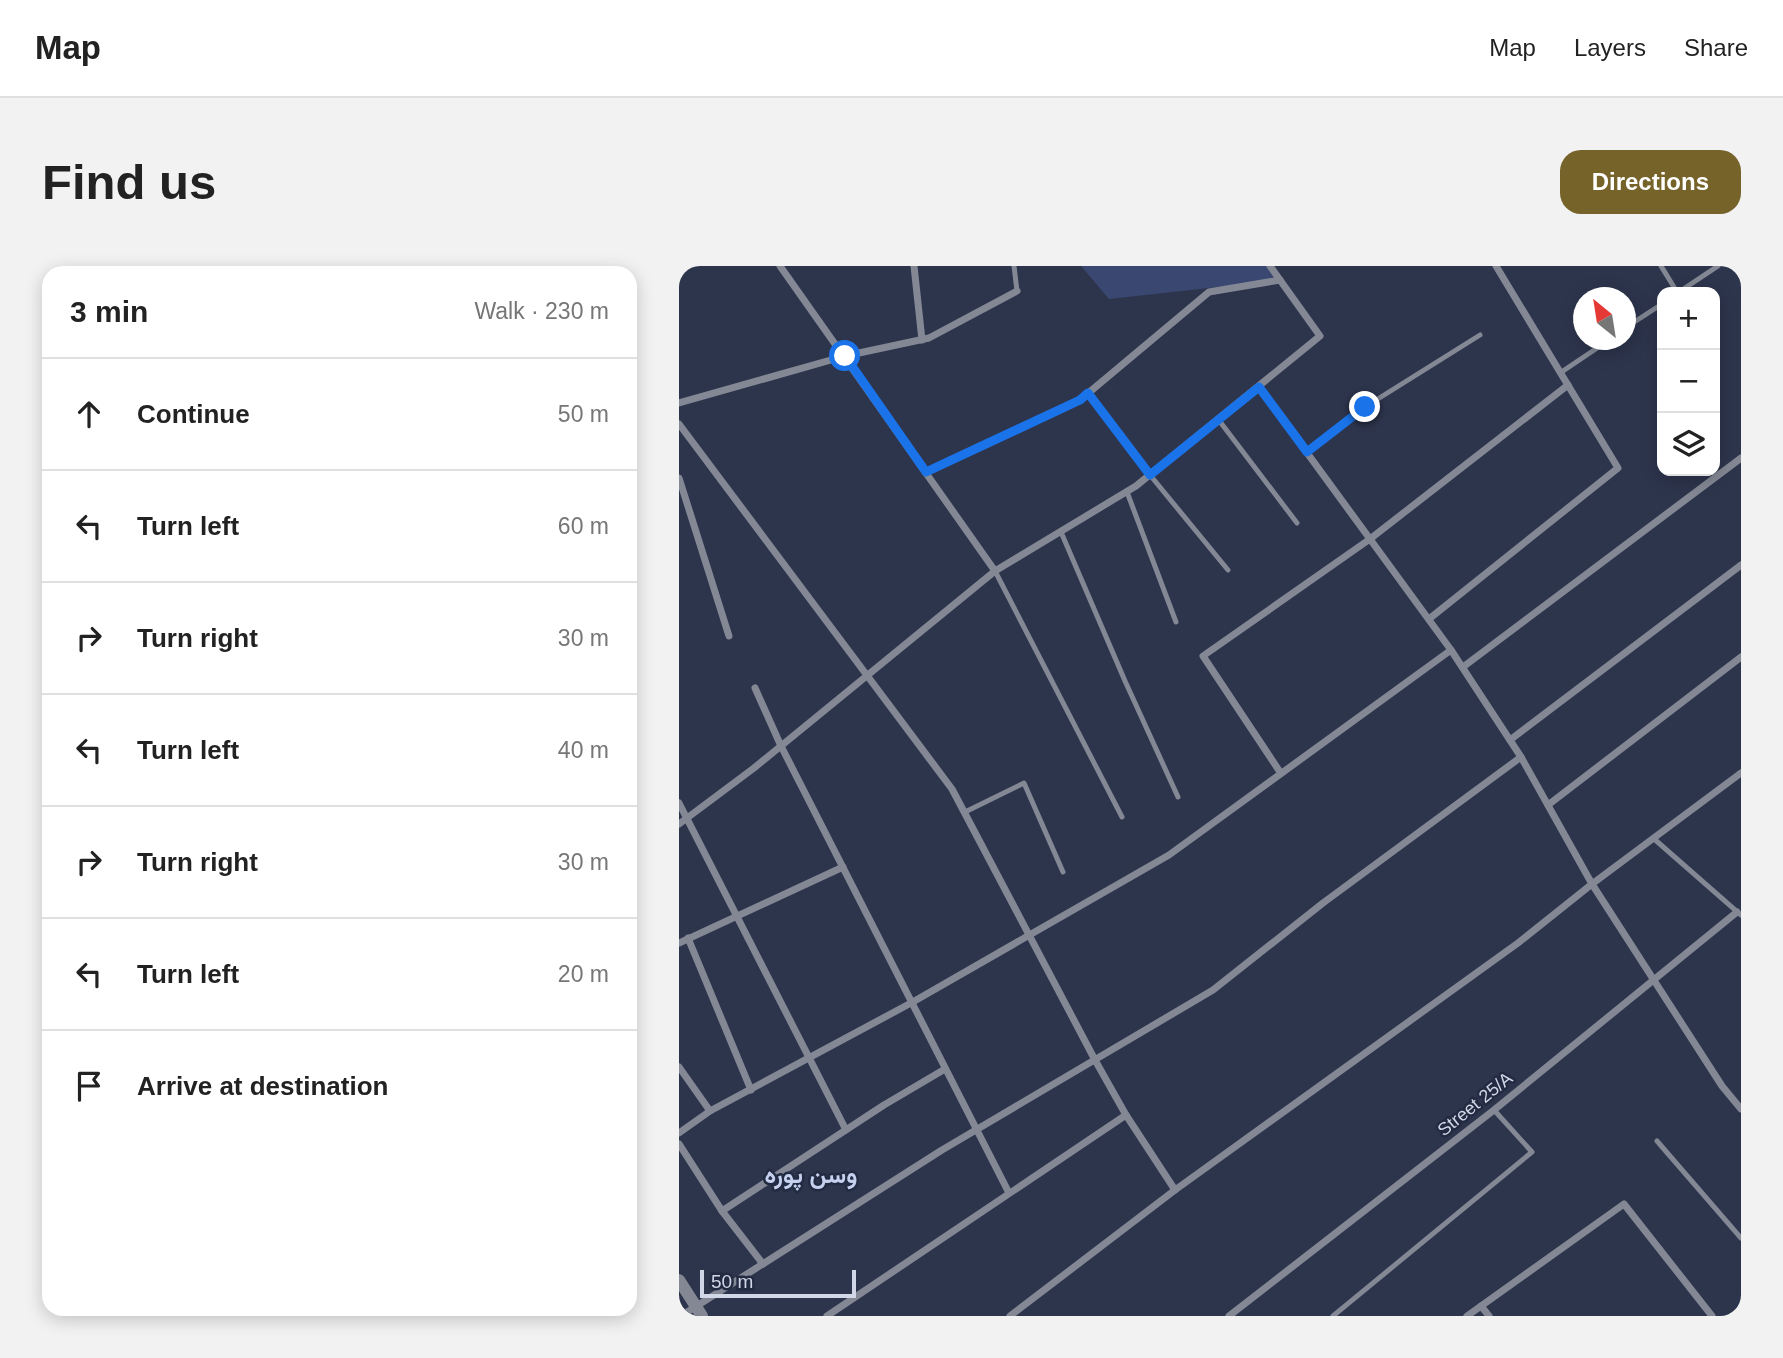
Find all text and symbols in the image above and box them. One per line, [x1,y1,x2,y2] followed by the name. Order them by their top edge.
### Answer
[35,29,101,66] text: Map
[1489,34,1536,61] text: Map
[1574,34,1646,61] text: Layers
[1684,34,1748,61] text: Share
[1560,150,1741,214] button: Directions
[42,155,216,209] text: Find us
[1573,287,1636,350] north arrow
[1657,287,1720,476] map controls
[1657,287,1720,350] button: +
[70,295,148,328] text: 3 min
[474,298,609,324] text: Walk · 230 m
[829,340,860,371] route start
[1657,350,1720,413] button: −
[1349,391,1380,422] route end
[70,395,108,433] icon: ahead
[137,399,250,429] text: Continue
[558,401,609,427] text: 50 m
[1657,413,1720,476] button: layers
[70,507,108,545] icon: left
[137,511,239,541] text: Turn left
[558,513,609,539] text: 60 m
[70,619,108,657] icon: right
[137,623,258,653] text: Turn right
[558,625,609,651] text: 30 m
[70,731,108,769] icon: left
[137,735,239,765] text: Turn left
[558,737,609,763] text: 40 m
[70,843,108,881] icon: right
[137,847,258,877] text: Turn right
[558,849,609,875] text: 30 m
[70,955,108,993] icon: left
[137,959,239,989] text: Turn left
[558,961,609,987] text: 20 m
[70,1067,108,1105] icon: arrive
[1434,1068,1516,1140] street label: Street 25/A
[137,1071,388,1101] text: Arrive at destination
[765,1161,857,1191] district label: وسن پورہ
[700,1267,856,1299] scale bar
[711,1271,753,1292] text: 50 m

